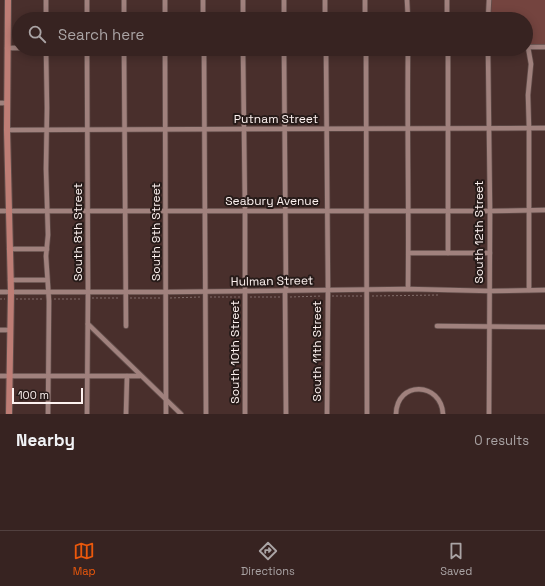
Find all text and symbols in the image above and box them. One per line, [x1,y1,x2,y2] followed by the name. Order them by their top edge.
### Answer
[12,12,533,56] search box
[26,23,48,45] icon: search
[58,25,144,44] text: Search here
[234,111,318,127] street label: Putnam Street
[471,181,487,283] street label: South 12th Street
[70,183,86,281] street label: South 8th Street
[148,183,164,281] street label: South 9th Street
[225,193,319,209] street label: Seabury Avenue
[231,272,313,290] street label: Hulman Street
[227,300,243,404] street label: South 10th Street
[309,301,325,401] street label: South 11th Street
[12,386,83,405] scale bar
[18,388,49,402] text: 100 m
[16,429,75,451] text: Nearby
[474,432,529,449] text: 0 results
[73,540,96,578] tab: Map
[241,540,295,578] tab: Directions
[440,540,472,578] tab: Saved

